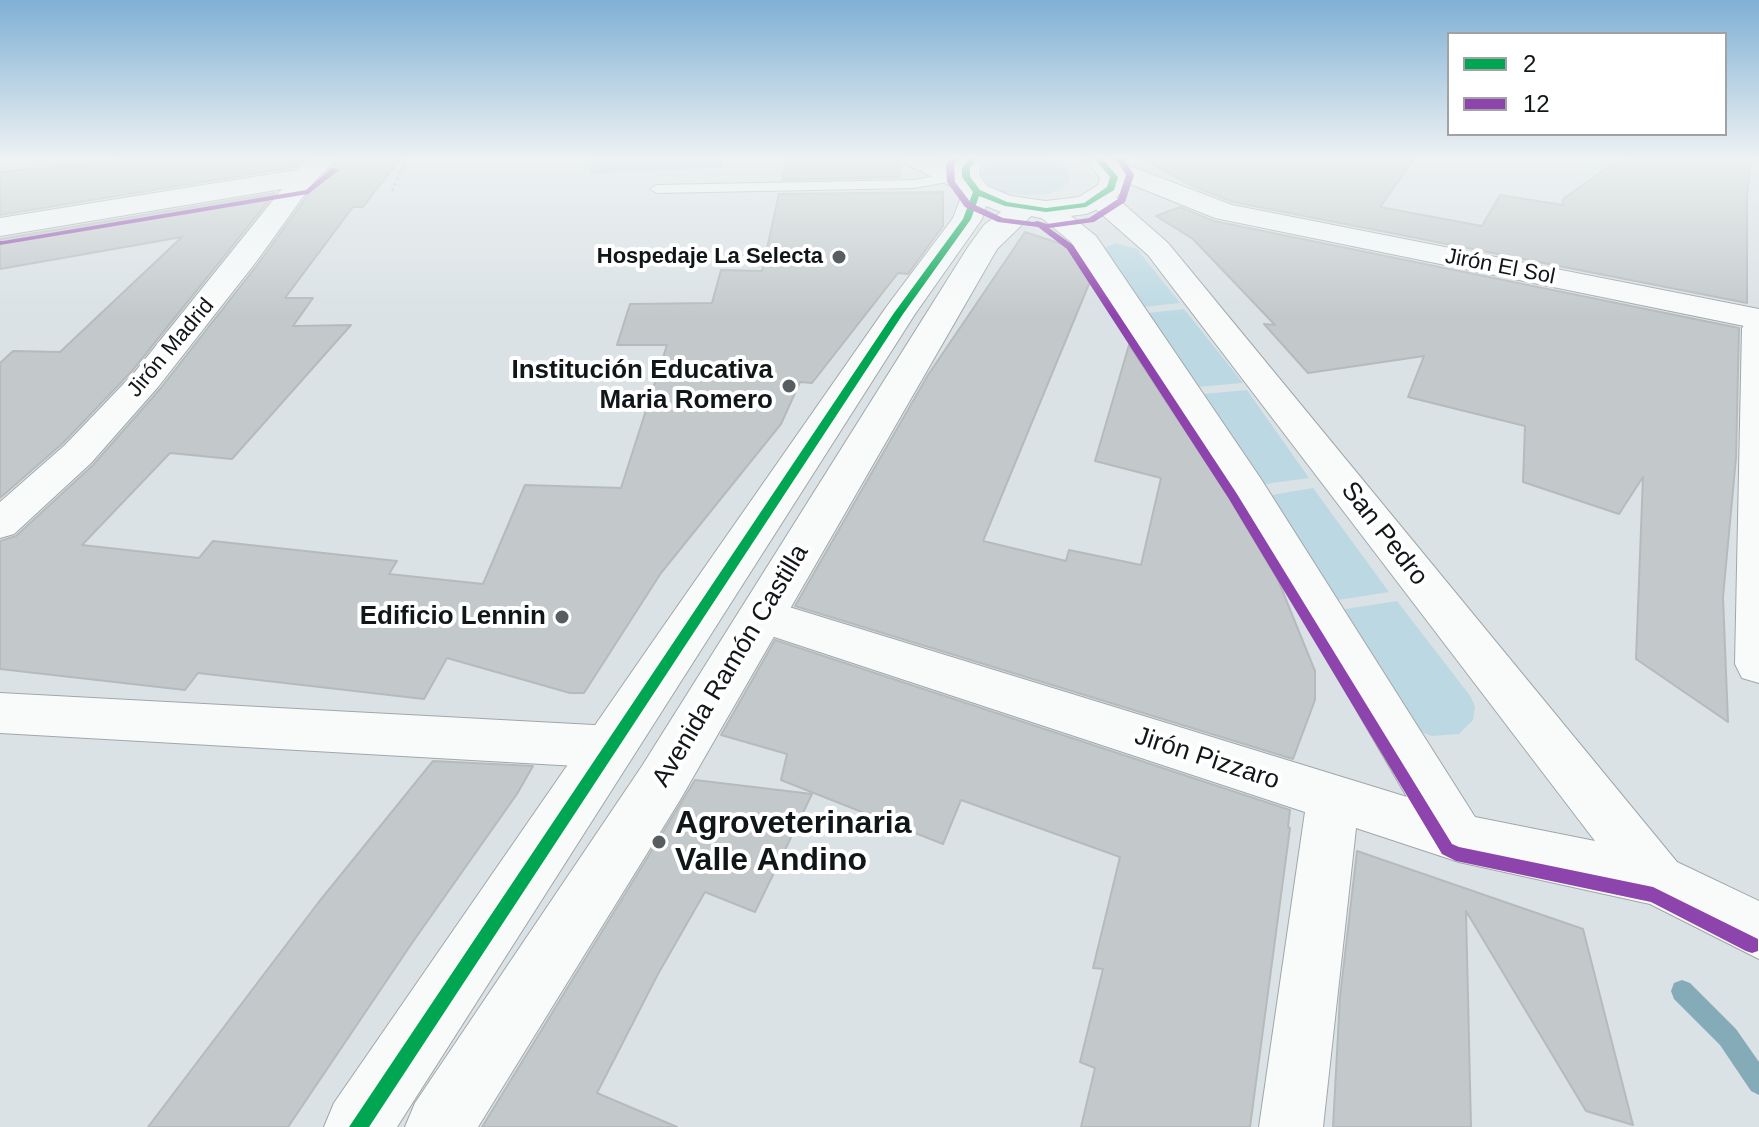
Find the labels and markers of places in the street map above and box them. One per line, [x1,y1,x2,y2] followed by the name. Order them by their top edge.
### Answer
[597,244,823,270] place label: Hospedaje La Selecta
[830,248,848,266] marker: Hospedaje La Selecta
[512,355,773,416] place label: Institución Educativa Maria Romero
[780,377,798,395] marker: Institución Educativa Maria Romero
[360,601,546,633] place label: Edificio Lennin
[553,608,571,626] marker: Edificio Lennin
[675,805,912,880] place label: Agroveterinaria Valle Andino
[650,833,668,851] marker: Agroveterinaria Valle Andino

